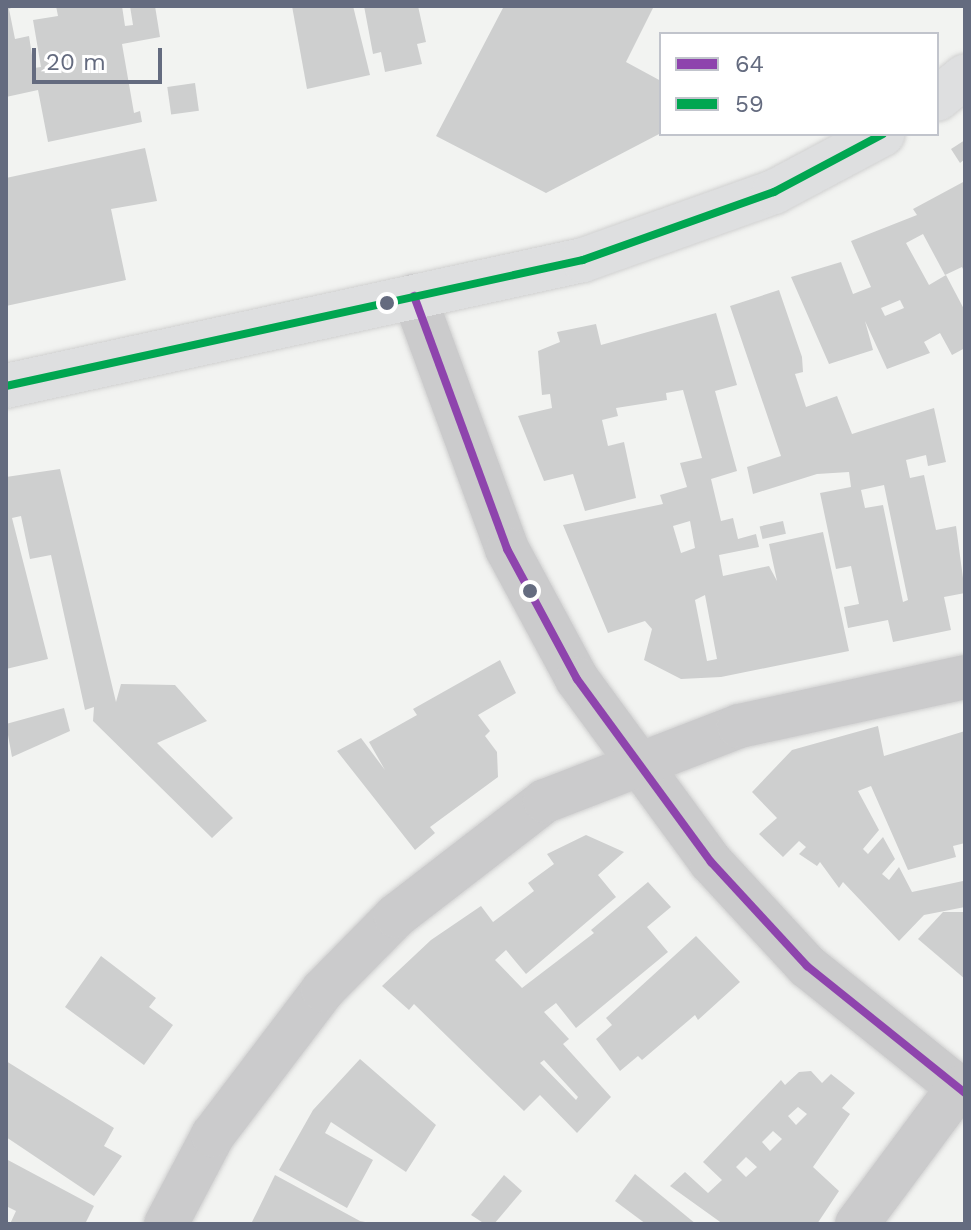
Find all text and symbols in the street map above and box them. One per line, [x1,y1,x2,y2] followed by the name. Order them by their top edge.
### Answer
[36,32,166,82] scale bar
[659,32,939,136] legend
[46,48,106,76] text: 20 m
[735,50,764,78] text: 64
[735,90,764,118] text: 59
[379,295,395,311] unlabelled marker
[522,583,538,599] unlabelled marker

